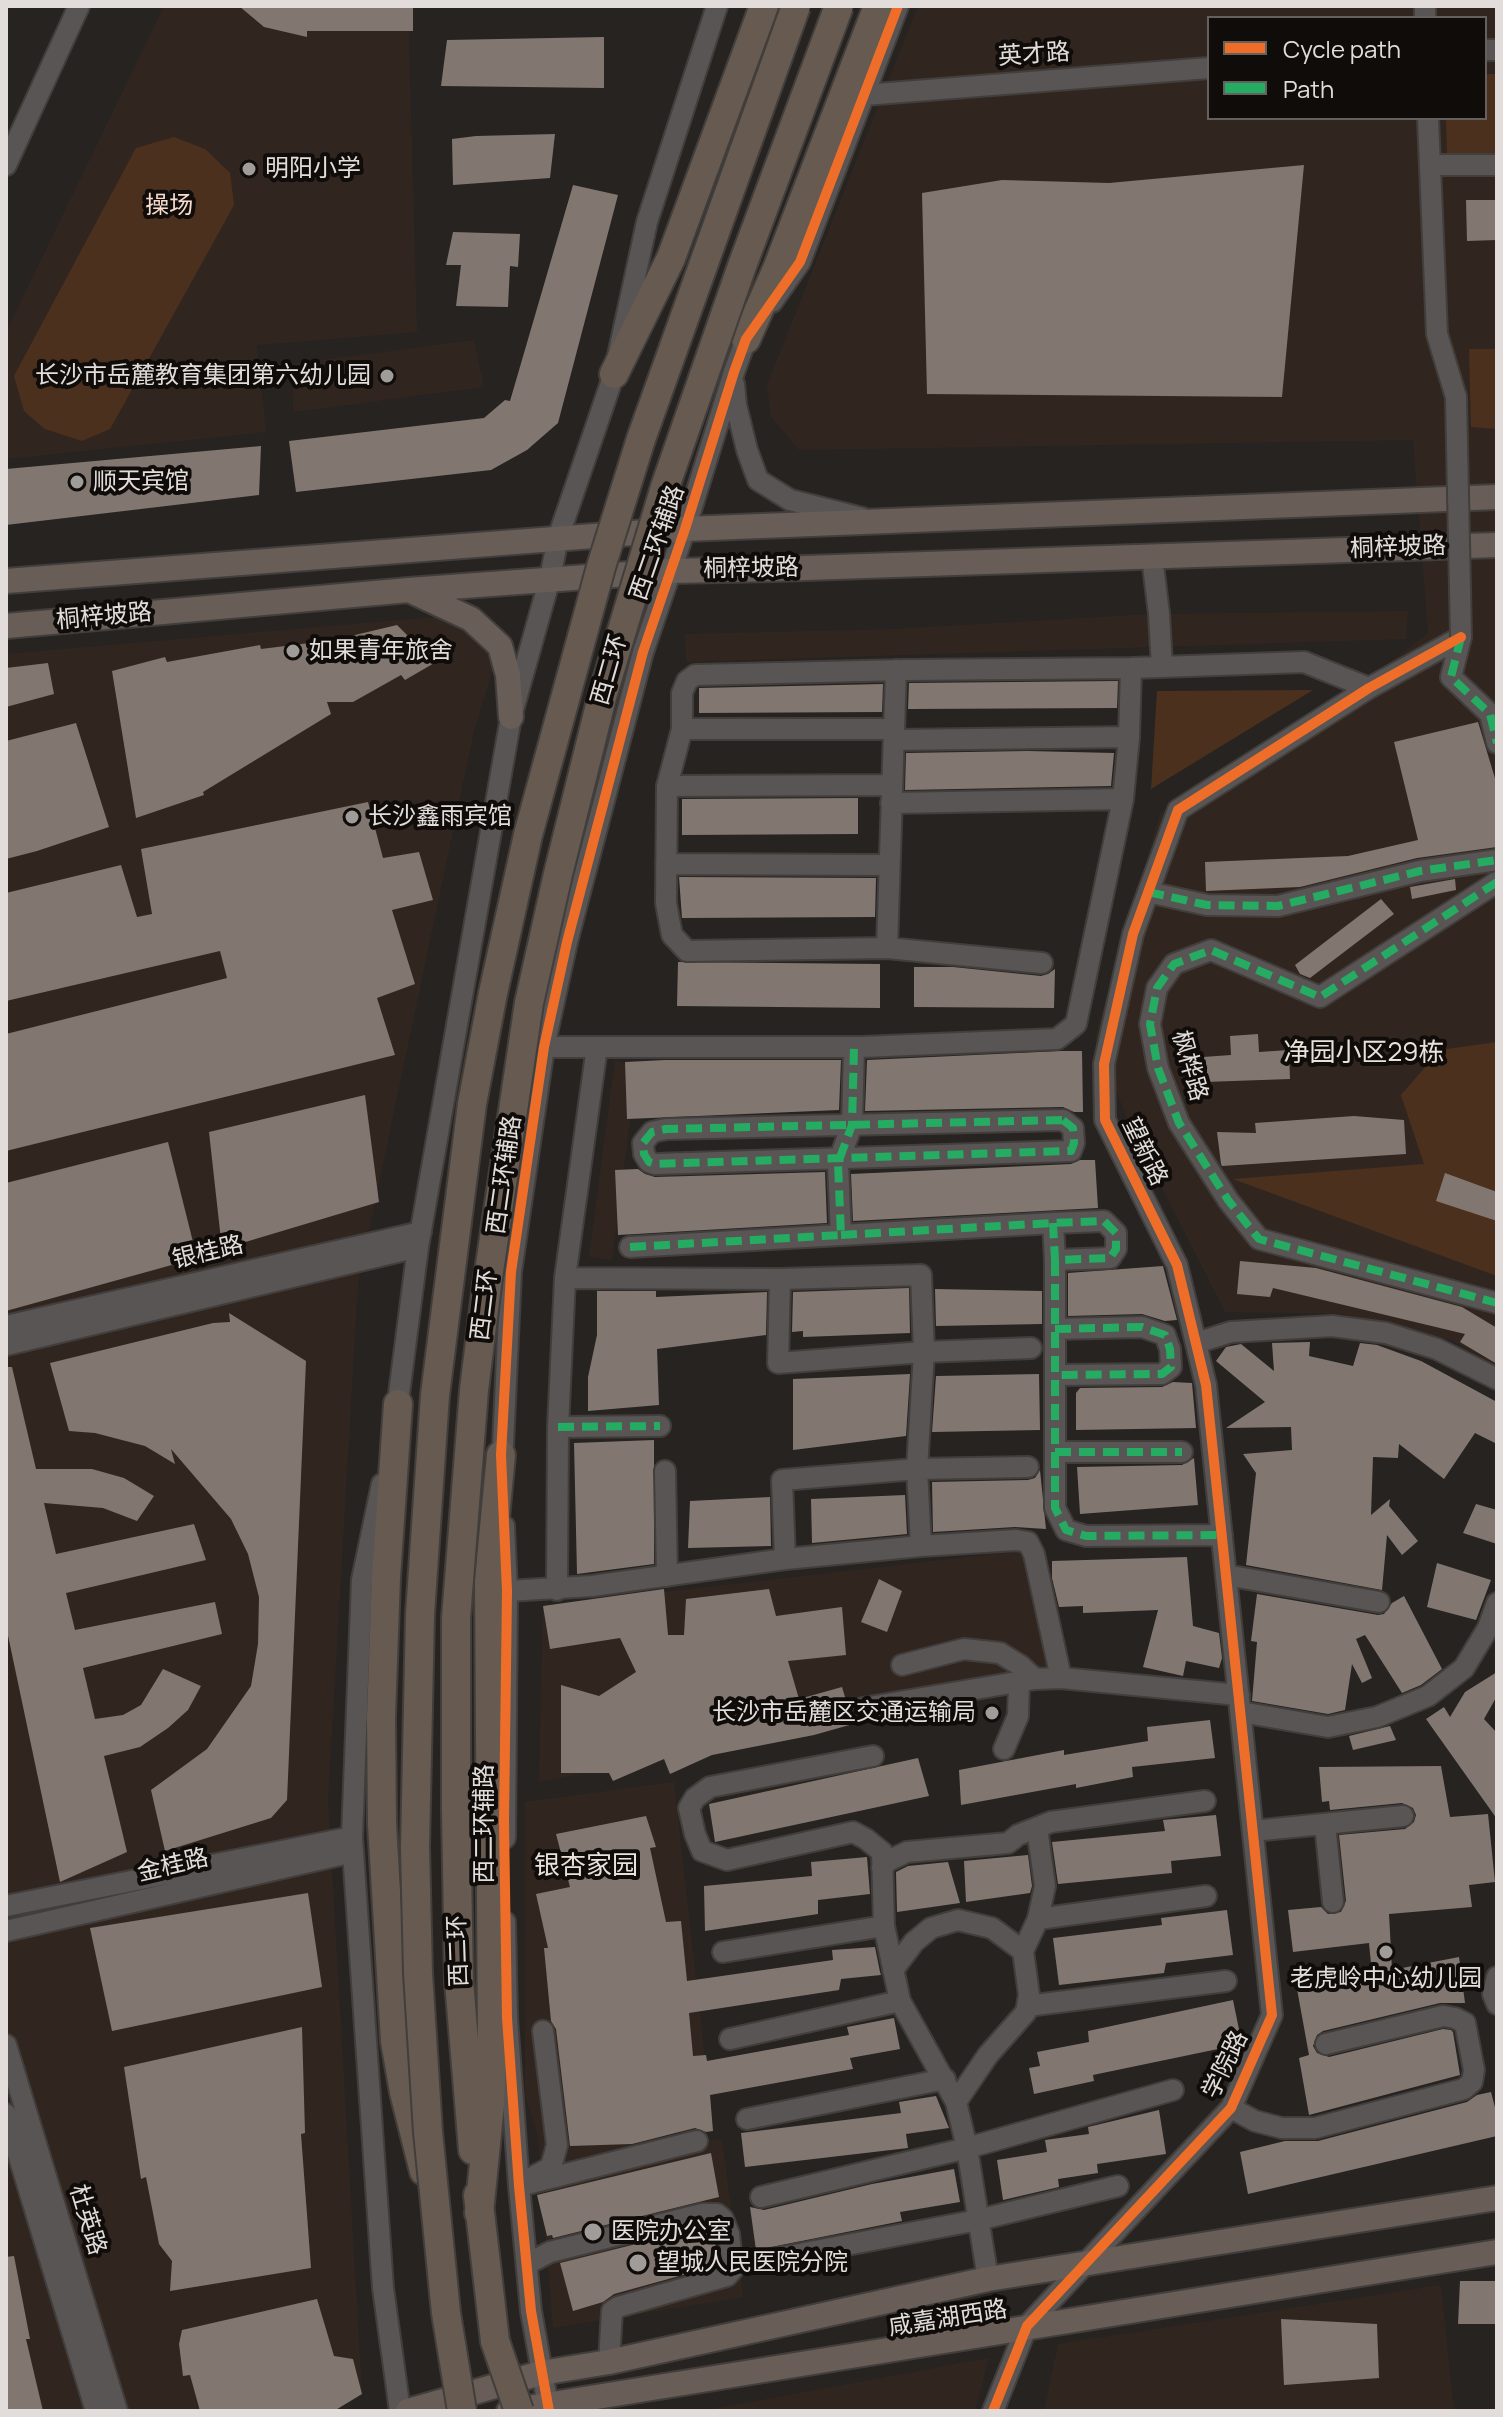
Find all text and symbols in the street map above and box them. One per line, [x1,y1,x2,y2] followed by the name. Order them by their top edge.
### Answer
[1207,16,1487,120] legend
[1283,32,1401,65] text: Cycle path
[997,38,1071,72] street label: 英才路
[1283,72,1334,105] text: Path
[265,155,361,183] place label: 明阳小学
[240,160,258,178] marker: 明阳小学
[145,192,193,220] park label: 操场
[35,362,371,390] place label: 长沙市岳麓教育集团第六幼儿园
[378,367,396,385] marker: 长沙市岳麓教育集团第六幼儿园
[93,468,189,496] place label: 顺天宾馆
[68,473,86,491] marker: 顺天宾馆
[625,482,691,604] street label: 西二环辅路
[1350,532,1446,564] street label: 桐梓坡路
[703,554,799,584] street label: 桐梓坡路
[55,598,153,636] street label: 桐梓坡路
[586,631,634,709] street label: 西二环
[309,637,453,665] place label: 如果青年旅舍
[284,642,302,660] marker: 如果青年旅舍
[368,803,512,831] place label: 长沙鑫雨宾馆
[343,808,361,826] marker: 长沙鑫雨宾馆
[1165,1027,1213,1105] street label: 枫桦路
[1284,1038,1444,1070] district label: 净园小区29栋
[1115,1113,1173,1191] street label: 望新路
[482,1114,528,1236] street label: 西二环辅路
[170,1231,246,1275] street label: 银桂路
[466,1268,504,1342] street label: 西二环
[712,1699,976,1727] place label: 长沙市岳麓区交通运输局
[983,1704,1001,1722] marker: 长沙市岳麓区交通运输局
[471,1764,499,1884] street label: 西二环辅路
[135,1844,211,1888] street label: 金桂路
[534,1851,638,1883] district label: 银杏家园
[443,1915,475,1987] street label: 西二环
[1377,1943,1395,1961] marker: 老虎岭中心幼儿园
[1290,1965,1482,1993] place label: 老虎岭中心幼儿园
[1197,2026,1255,2104] street label: 学院路
[63,2181,111,2259] street label: 杜英路
[611,2218,731,2246] place label: 医院办公室
[582,2221,604,2243] marker: 医院办公室
[656,2249,848,2277] place label: 望城人民医院分院
[627,2252,649,2274] marker: 望城人民医院分院
[886,2295,1010,2343] street label: 咸嘉湖西路

